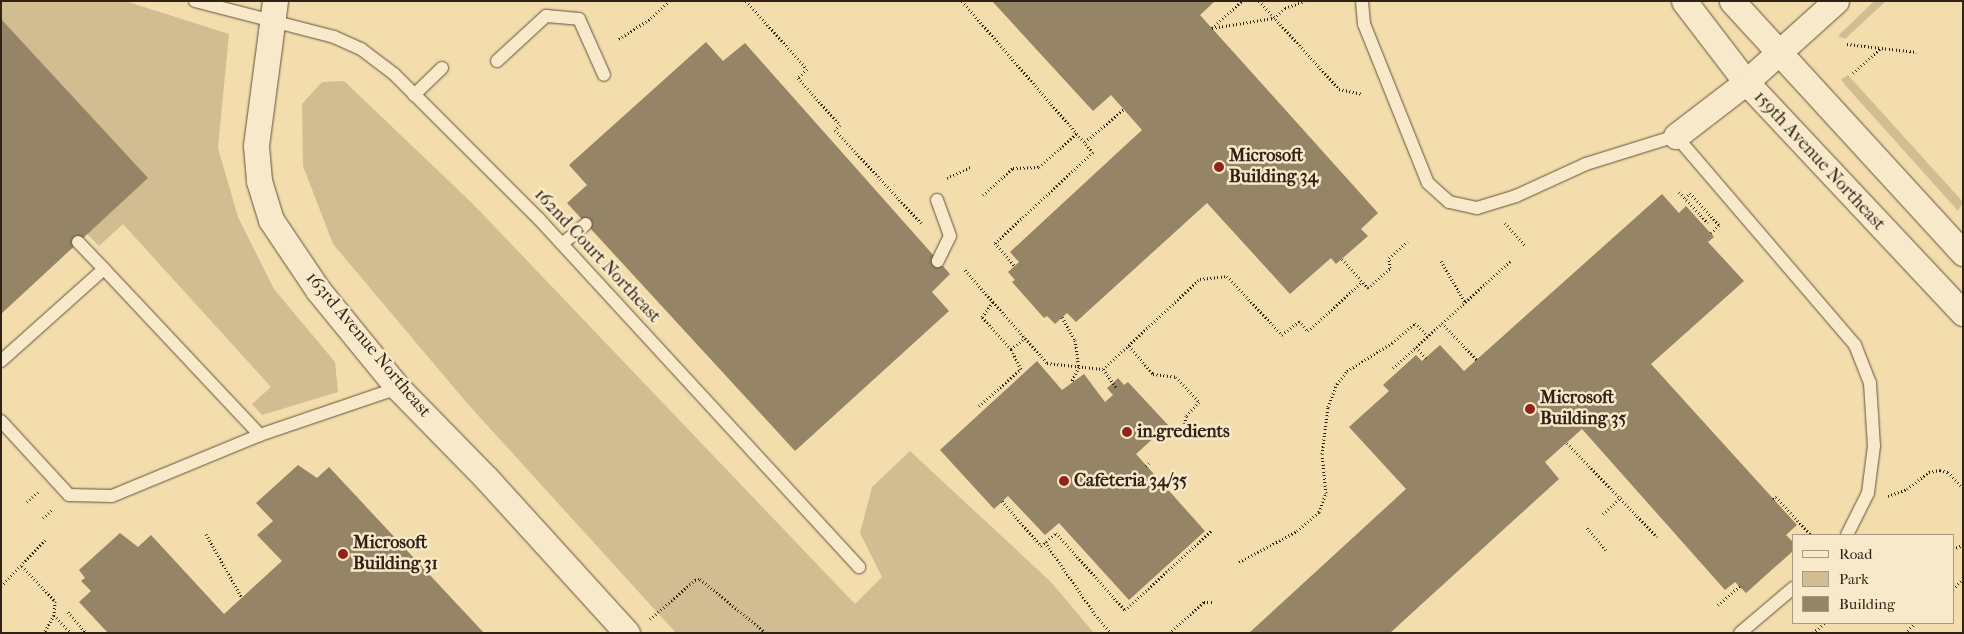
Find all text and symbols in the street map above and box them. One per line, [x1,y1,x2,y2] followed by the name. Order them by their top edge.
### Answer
[1749,87,1889,235] street label: 159th Avenue Northeast
[1229,146,1318,188] place label: Microsoft Building 34
[1213,161,1225,173] marker: Microsoft Building 34
[529,184,665,328] street label: 162nd Court Northeast
[301,268,435,422] street label: 163rd Avenue Northeast
[1540,388,1626,430] place label: Microsoft Building 35
[1524,403,1536,415] marker: Microsoft Building 35
[1137,421,1230,443] place label: in.gredients
[1121,426,1133,438] marker: in.gredients
[1074,470,1187,492] place label: Cafeteria 34/35
[1058,475,1070,487] marker: Cafeteria 34/35
[353,533,438,576] place label: Microsoft Building 31
[1792,534,1954,624] legend
[1839,545,1872,563] text: Road
[337,548,349,560] marker: Microsoft Building 31
[1839,570,1869,588] text: Park
[1839,595,1895,613] text: Building

